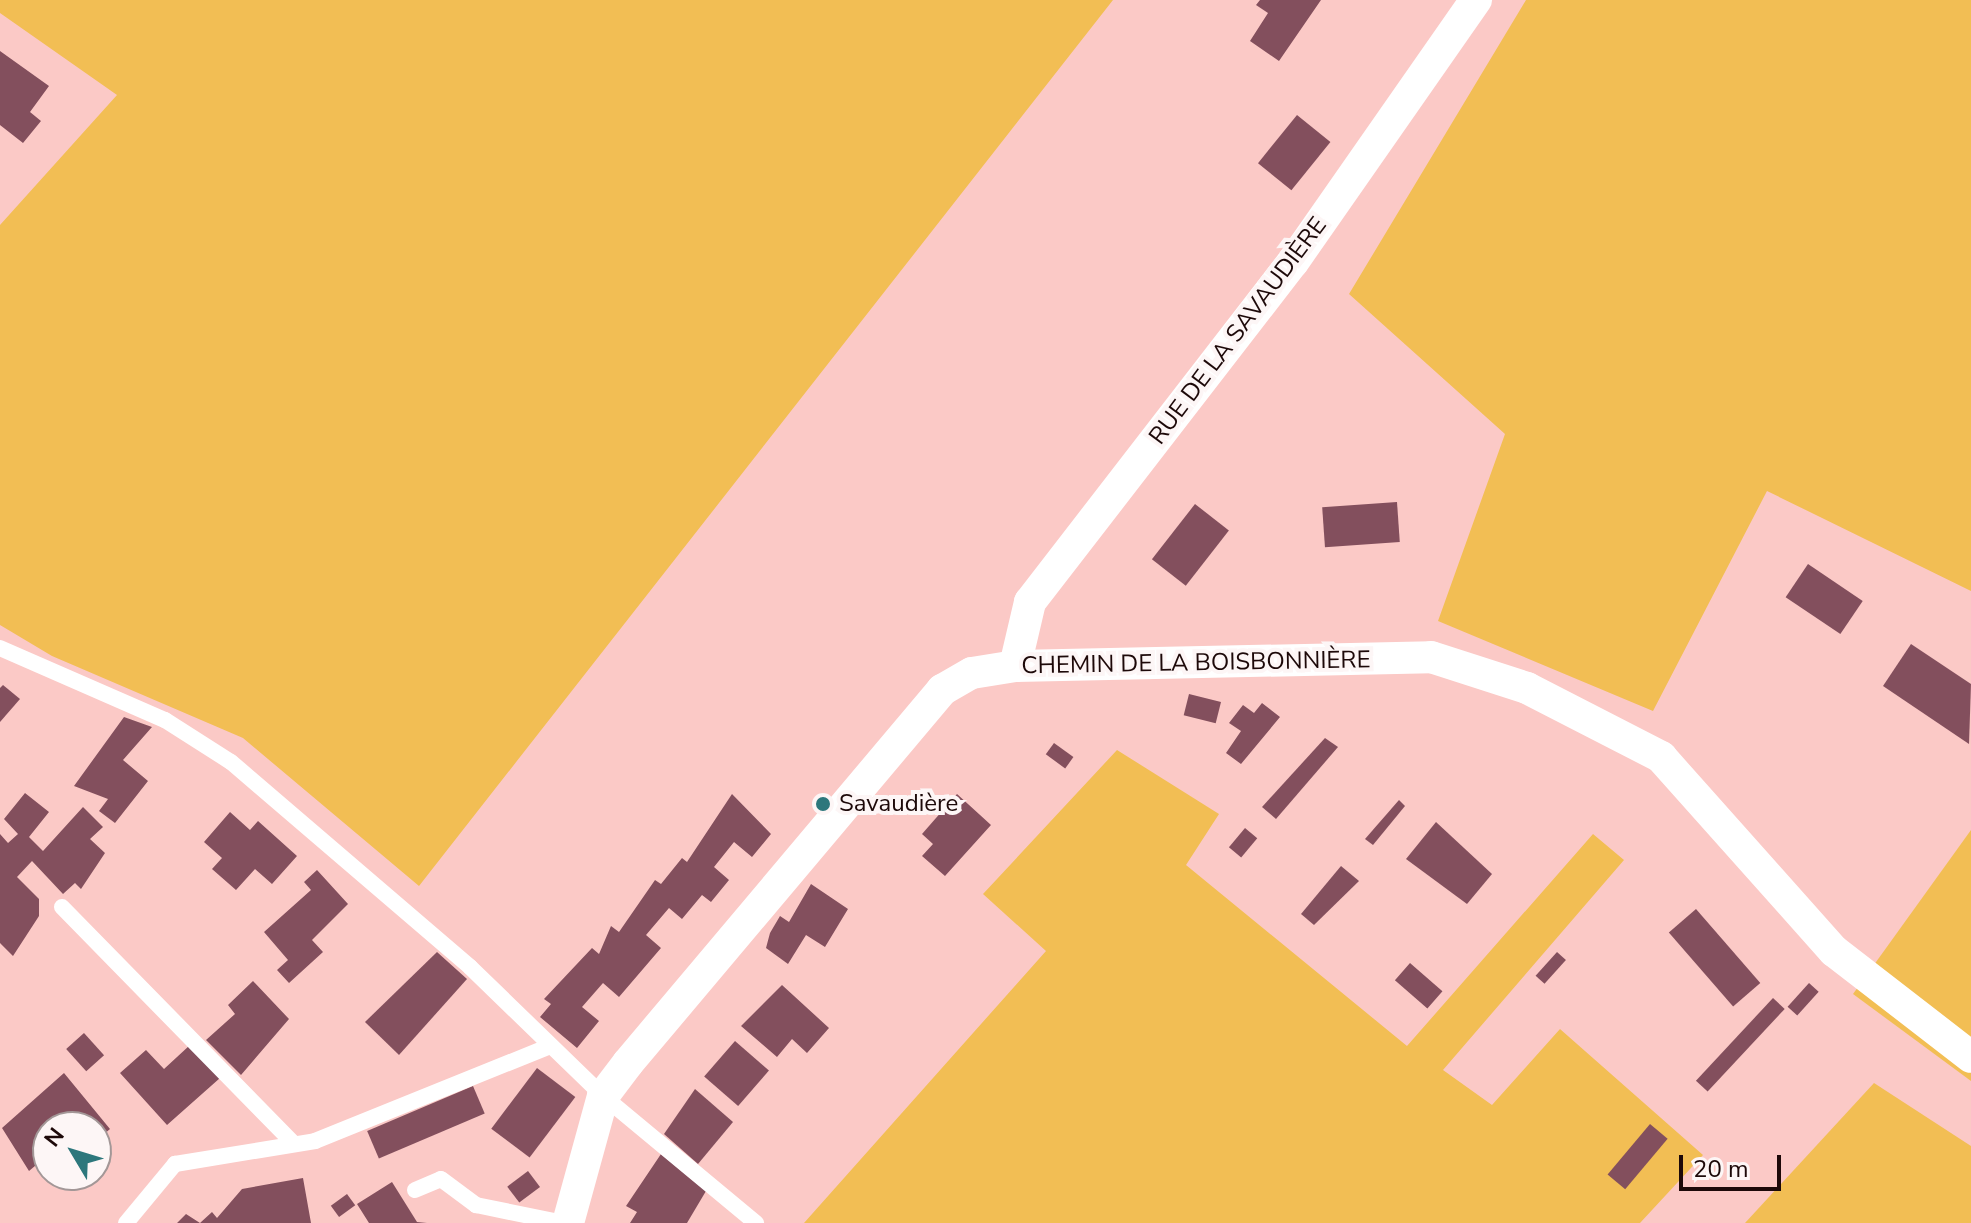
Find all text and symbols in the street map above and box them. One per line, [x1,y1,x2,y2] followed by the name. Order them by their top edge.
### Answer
[1143,212,1333,450] street label: RUE DE LA SAVAUDIÈRE
[1021,646,1371,680] street label: CHEMIN DE LA BOISBONNIÈRE
[839,790,958,818] place label: Savaudière
[814,795,832,813] marker: Savaudière
[32,1111,112,1191] north arrow
[38,1122,72,1153] text: N
[1683,1139,1785,1189] scale bar
[1693,1153,1749,1185] text: 20 m

